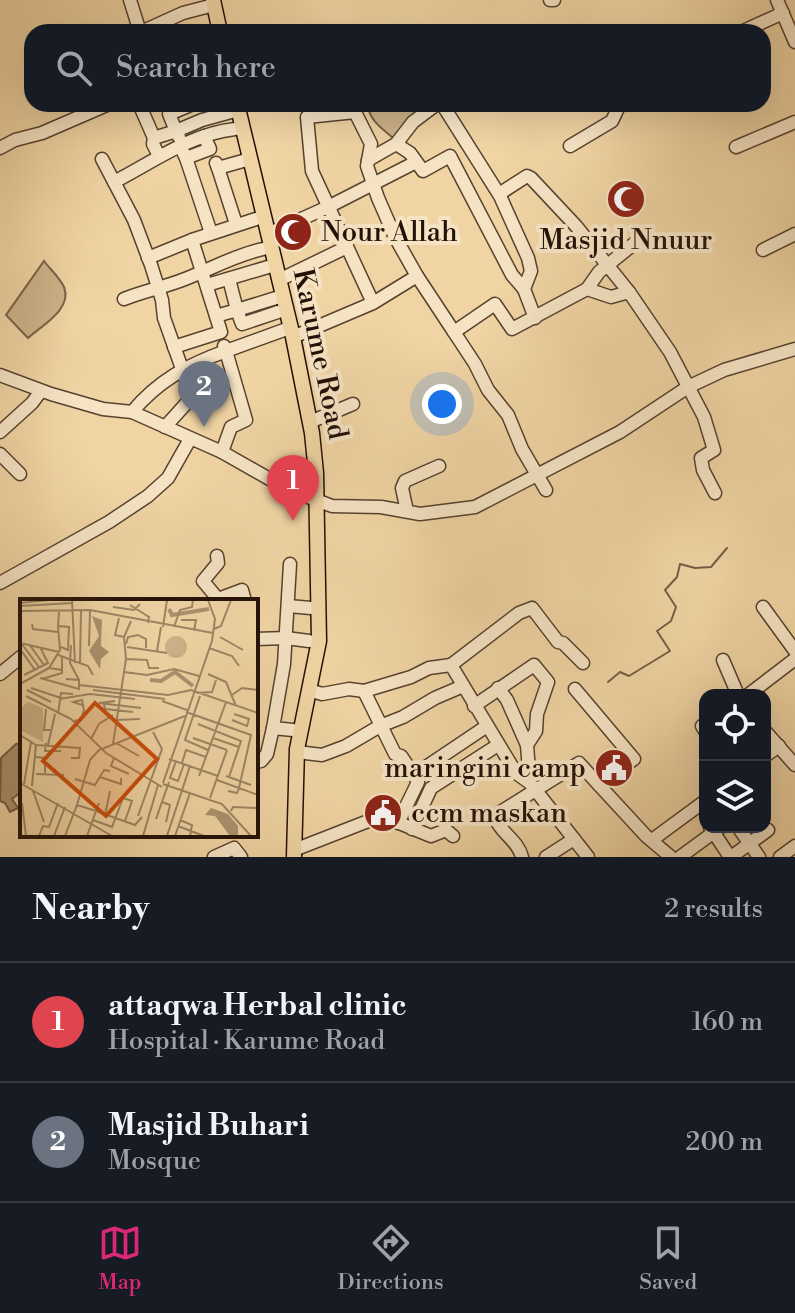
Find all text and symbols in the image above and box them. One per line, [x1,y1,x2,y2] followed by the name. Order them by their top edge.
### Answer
[24,24,771,112] search box
[52,46,96,90] icon: search
[116,49,276,87] text: Search here
[605,178,647,220] mosque icon: Masjid Nnuur
[272,211,314,253] mosque icon: Nour Allah
[321,215,458,250] place label: Nour Allah
[540,223,712,258] place label: Masjid Nnuur
[285,265,355,443] street label: Karume Road
[178,361,230,427] pin: 2
[422,384,462,424] your location
[267,455,319,521] pin: 1
[20,599,258,837] inset map
[699,689,771,833] map controls
[699,689,771,761] button: locate
[593,747,635,789] public building icon: maringini camp
[384,751,586,786] place label: maringini camp
[699,761,771,833] button: layers
[362,792,404,834] public building icon: ccm maskan
[411,796,567,831] place label: ccm maskan
[32,888,150,930] text: Nearby
[664,893,763,925] text: 2 results
[108,987,407,1025] text: attaqwa Herbal clinic
[52,1006,64,1038] text: 1
[692,1006,763,1038] text: 160 m
[108,1025,385,1057] text: Hospital · Karume Road
[108,1107,309,1145] text: Masjid Buhari
[50,1126,66,1158] text: 2
[686,1126,763,1158] text: 200 m
[108,1145,201,1177] text: Mosque
[98,1221,142,1296] tab: Map
[338,1221,444,1296] tab: Directions
[639,1221,697,1296] tab: Saved

